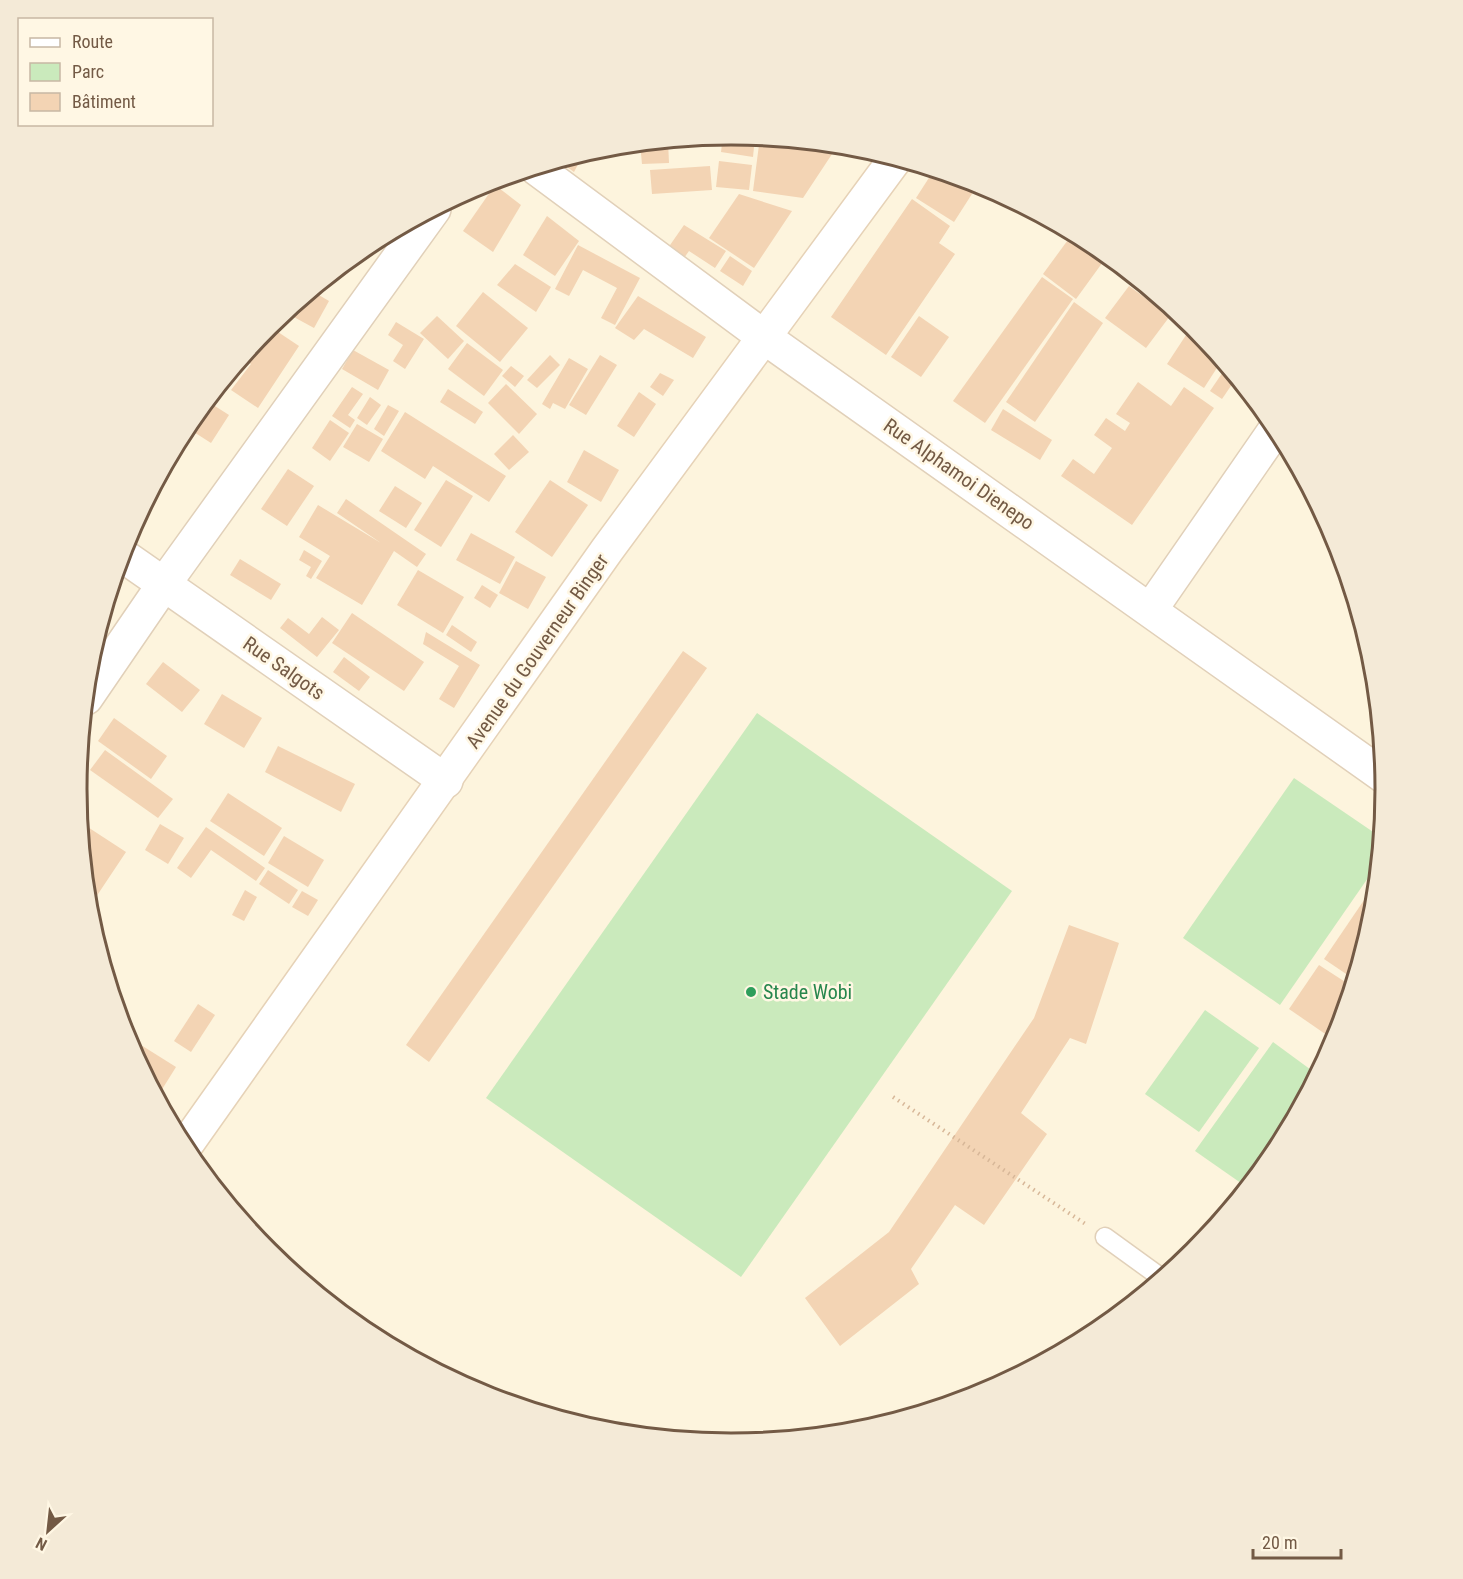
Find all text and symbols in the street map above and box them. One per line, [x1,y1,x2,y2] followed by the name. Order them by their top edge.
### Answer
[18,18,213,126] legend
[72,31,113,52] text: Route
[72,61,104,82] text: Parc
[72,91,136,112] text: Bâtiment
[879,413,1039,535] street label: Rue Alphamoi Dienepo
[461,549,613,753] street label: Avenue du Gouverneur Binger
[239,631,329,705] street label: Rue Salgots
[763,980,852,1004] place label: Stade Wobi
[744,985,758,999] marker: Stade Wobi
[18,1501,78,1561] north arrow
[1253,1522,1342,1560] scale bar
[1262,1532,1297,1553] text: 20 m
[33,1533,50,1555] text: N

